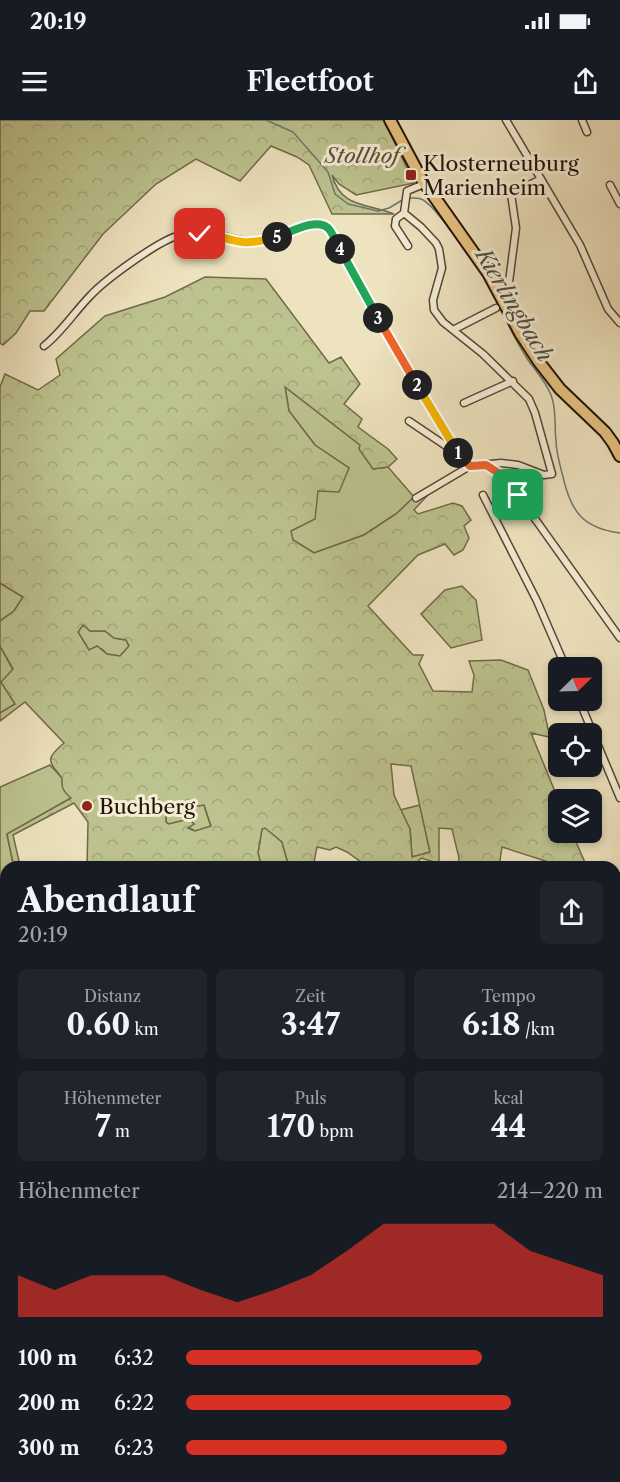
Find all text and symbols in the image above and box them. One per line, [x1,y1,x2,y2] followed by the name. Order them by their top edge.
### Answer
[30,8,87,35] text: 20:19
[18,65,51,98] icon: menu
[246,65,374,98] text: Fleetfoot
[569,65,602,98] icon: share
[323,143,406,168] park label: Stollhof
[423,151,580,200] place label: Klosterneuburg Marienheim
[404,168,418,182] marker: Klosterneuburg Marienheim
[174,208,225,259] pin
[183,217,216,250] icon: check
[262,222,292,252] pin: 5
[273,227,281,247] text: 5
[325,234,355,264] pin: 4
[335,239,345,259] text: 4
[469,242,558,367] water label: Kierlingbach
[363,303,393,333] pin: 3
[373,308,383,328] text: 3
[402,370,432,400] pin: 2
[412,375,422,395] text: 2
[443,438,473,468] pin: 1
[454,443,462,463] text: 1
[492,469,543,520] pin
[501,478,534,511] icon: arrive
[548,657,602,711] north arrow
[548,657,602,843] map controls
[548,723,602,777] button: locate
[548,789,602,843] button: layers
[99,794,196,819] place label: Buchberg
[80,799,94,813] marker: Buchberg
[18,880,196,921] text: Abendlauf
[540,881,603,944] button: share
[18,923,68,947] text: 20:19
[84,986,141,1006] text: Distanz
[295,986,326,1006] text: Zeit
[482,986,535,1006] text: Tempo
[66,1006,130,1043] text: 0.60
[281,1006,340,1043] text: 3:47
[462,1006,521,1043] text: 6:18
[130,1019,159,1039] text: km
[521,1019,555,1039] text: /km
[64,1088,161,1108] text: Höhenmeter
[294,1088,327,1108] text: Puls
[493,1088,524,1108] text: kcal
[95,1108,111,1145] text: 7
[267,1108,315,1145] text: 170
[491,1108,526,1145] text: 44
[111,1121,130,1141] text: m
[315,1121,354,1141] text: bpm
[18,1179,140,1203] text: Höhenmeter
[497,1179,603,1203] text: 214–220 m
[18,1346,77,1370] text: 100 m
[114,1346,154,1370] text: 6:32
[18,1391,80,1415] text: 200 m
[114,1391,154,1415] text: 6:22
[18,1436,80,1460] text: 300 m
[114,1436,154,1460] text: 6:23

